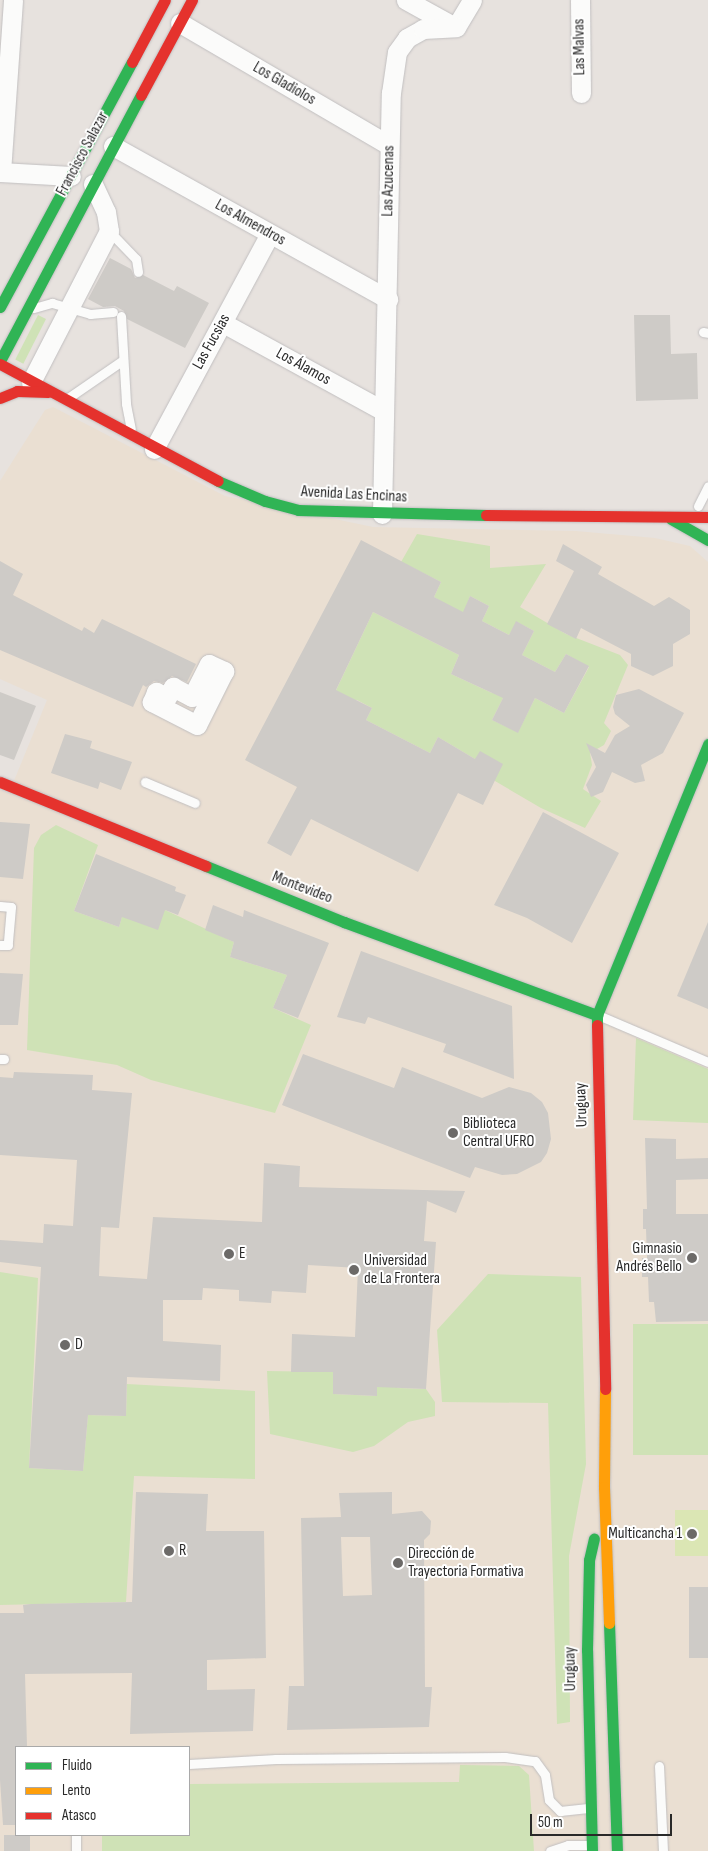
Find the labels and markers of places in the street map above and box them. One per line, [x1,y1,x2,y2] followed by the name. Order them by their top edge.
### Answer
[463,1114,534,1152] place label: Biblioteca Central UFRO
[447,1127,459,1139] marker: Biblioteca Central UFRO
[616,1239,682,1277] place label: Gimnasio Andrés Bello
[239,1244,246,1264] place label: E
[223,1248,235,1260] marker: E
[364,1251,440,1289] place label: Universidad de La Frontera
[686,1252,698,1264] marker: Gimnasio Andrés Bello
[348,1264,360,1276] marker: Universidad de La Frontera
[75,1335,83,1355] place label: D
[59,1339,71,1351] marker: D
[608,1524,682,1544] place label: Multicancha 1
[686,1528,698,1540] marker: Multicancha 1
[179,1541,186,1561] place label: R
[408,1544,524,1582] place label: Dirección de Trayectoria Formativa
[163,1545,175,1557] marker: R
[392,1557,404,1569] marker: Dirección de Trayectoria Formativa

